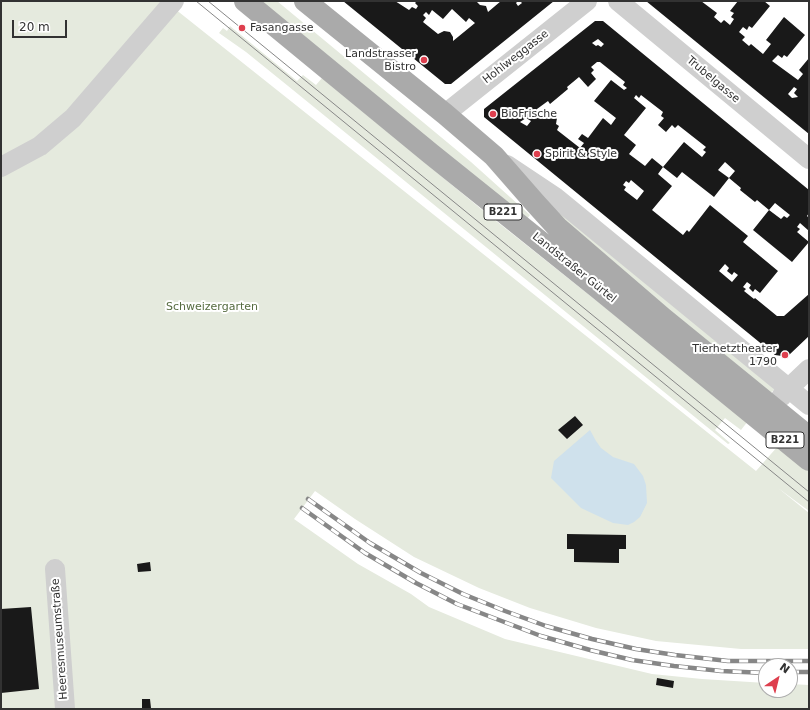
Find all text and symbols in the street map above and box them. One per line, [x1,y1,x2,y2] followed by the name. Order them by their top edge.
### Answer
[14,12,69,38] scale bar
[19,20,50,34] text: 20 m
[250,21,313,35] place label: Fasangasse
[237,23,247,33] marker: Fasangasse
[481,27,551,87] street label: Hohlweggasse
[345,47,416,73] place label: Landstrasser Bistro
[684,54,742,106] street label: Trubelgasse
[419,55,429,65] marker: Landstrasser Bistro
[501,107,557,121] place label: BioFrische
[488,109,498,119] marker: BioFrische
[545,147,617,161] place label: Spirit & Style
[532,149,542,159] marker: Spirit & Style
[484,204,522,220] road number: B221
[529,230,619,306] street label: Landstraßer Gürtel
[166,300,258,314] park label: Schweizergarten
[692,342,777,368] place label: Tierhetztheater 1790
[780,350,790,360] marker: Tierhetztheater 1790
[766,432,804,448] road number: B221
[49,578,71,700] street label: Heeresmuseumstraße
[758,658,798,698] north arrow
[777,661,792,677] text: N

